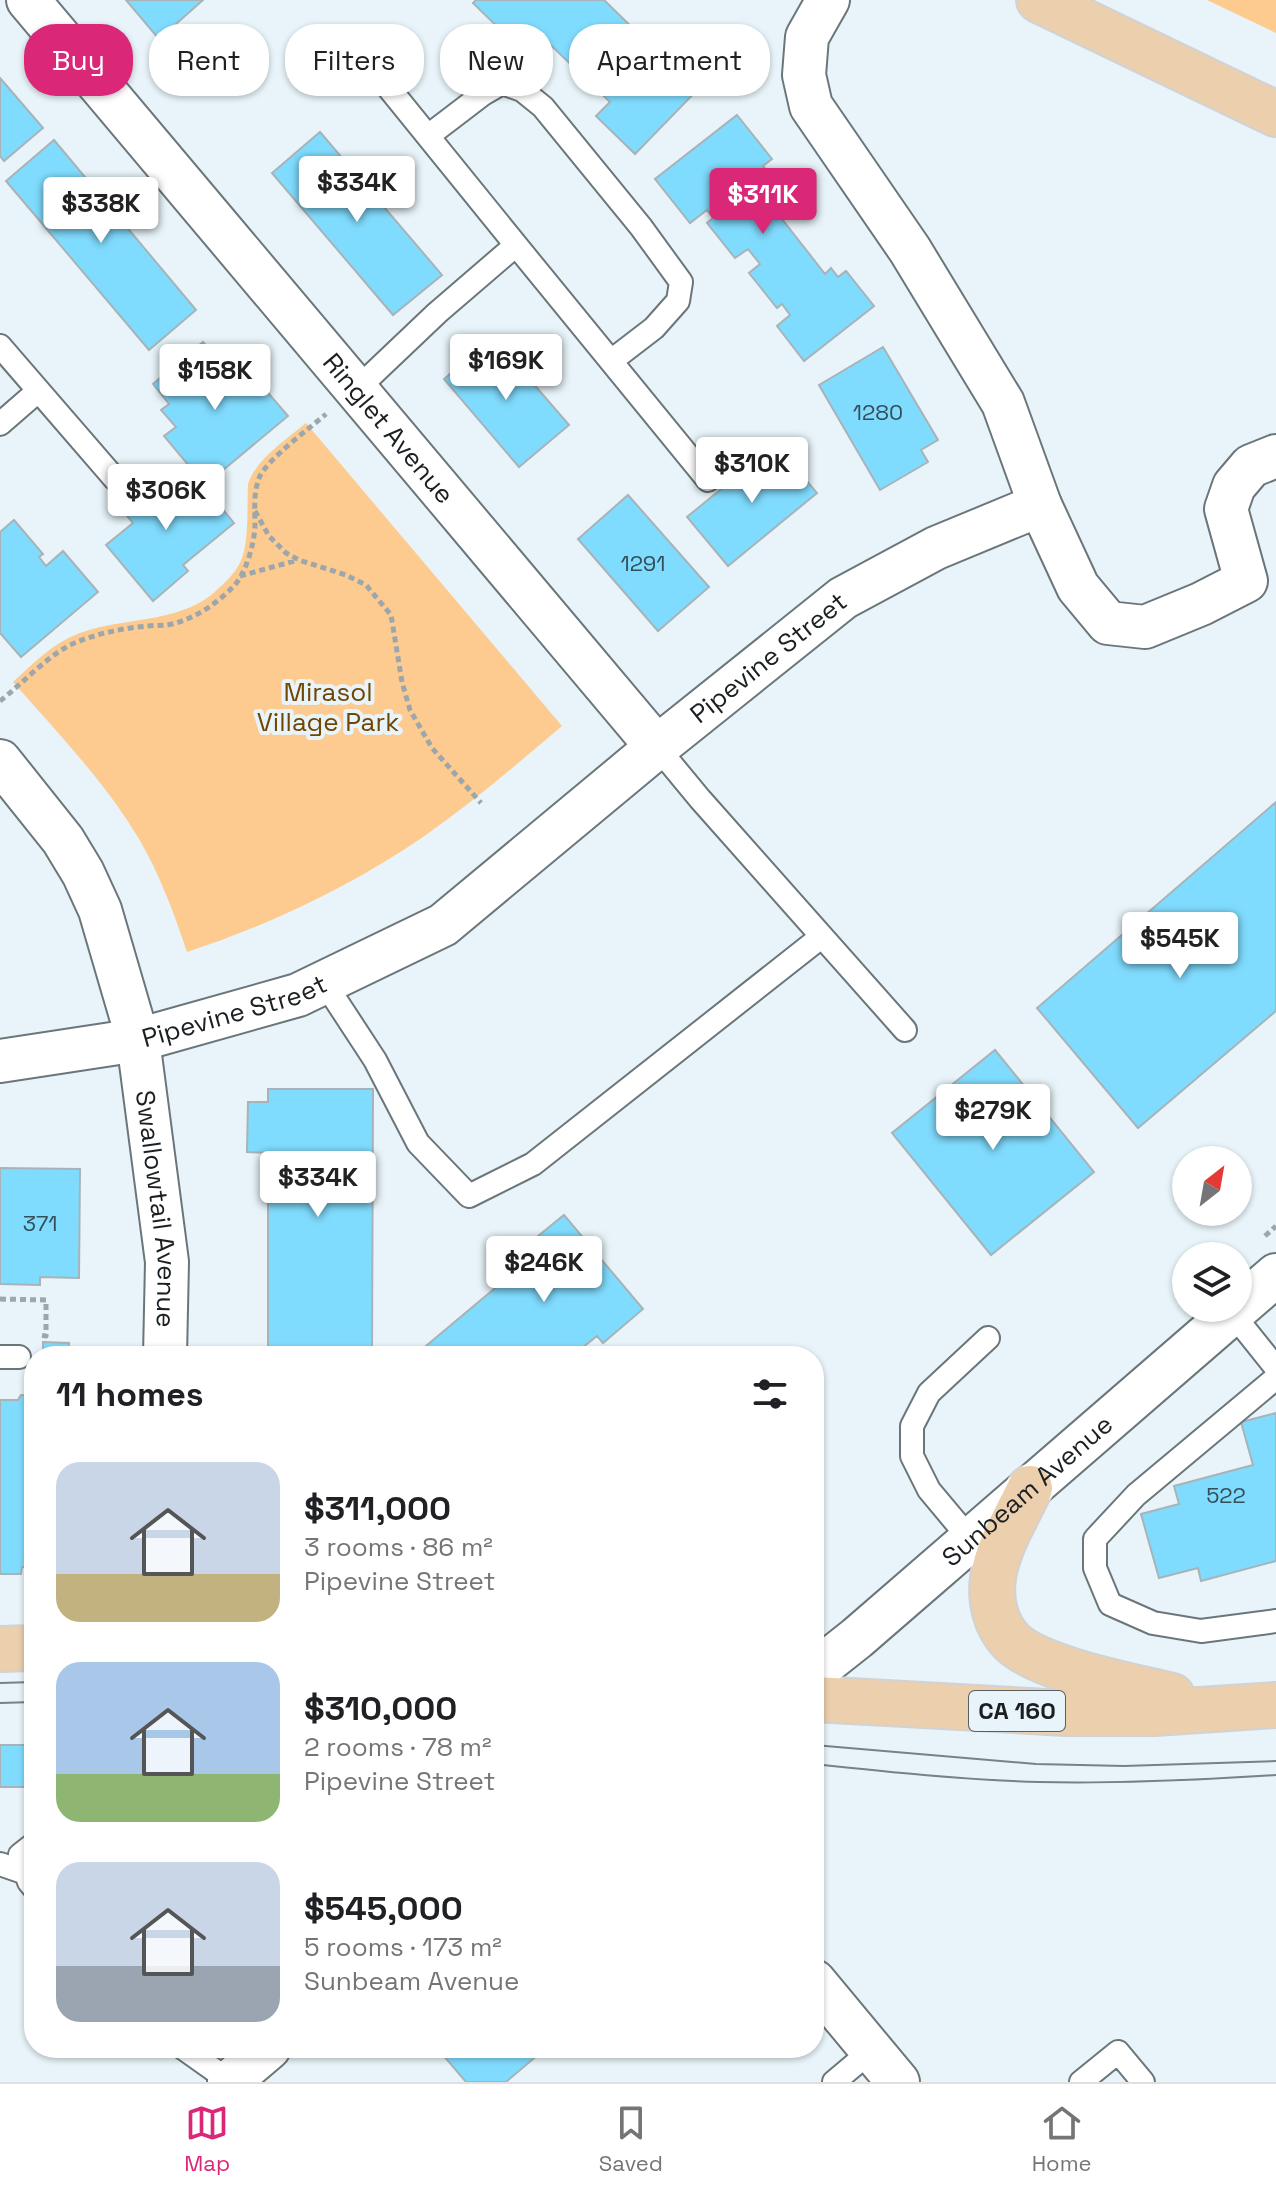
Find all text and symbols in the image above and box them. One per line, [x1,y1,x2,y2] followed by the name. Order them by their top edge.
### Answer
[24,24,133,96] chip: Buy
[149,24,269,96] chip: Rent
[285,24,424,96] chip: Filters
[440,24,553,96] chip: New
[569,24,770,96] chip: Apartment
[301,156,413,224] pin: $334K
[317,165,397,199] text: $334K
[707,168,819,236] pin: $311K
[45,177,157,245] pin: $338K
[728,177,798,211] text: $311K
[61,186,141,220] text: $338K
[450,334,562,402] pin: $169K
[468,343,544,377] text: $169K
[159,344,271,412] pin: $158K
[316,346,462,511] street label: Ringlet Avenue
[178,353,252,387] text: $158K
[853,398,903,426] house number: 1280
[696,437,808,505] pin: $310K
[714,446,790,480] text: $310K
[110,464,222,532] pin: $306K
[126,473,206,507] text: $306K
[620,549,666,577] house number: 1291
[683,585,854,731] street label: Pipevine Street
[257,675,399,739] park label: Mirasol Village Park
[1124,912,1236,980] pin: $545K
[1140,921,1220,955] text: $545K
[138,967,332,1055] street label: Pipevine Street
[937,1084,1049,1152] pin: $279K
[128,1088,184,1328] street label: Swallowtail Avenue
[954,1093,1032,1127] text: $279K
[1172,1146,1252,1226] north arrow
[1172,1146,1252,1322] map controls
[262,1151,374,1219] pin: $334K
[278,1160,358,1194] text: $334K
[23,1209,57,1237] house number: 371
[488,1236,600,1304] pin: $246K
[1172,1242,1252,1322] button: layers
[504,1245,584,1279] text: $246K
[748,1372,792,1416] icon: filters
[56,1373,204,1416] text: 11 homes
[935,1407,1120,1574] street label: Sunbeam Avenue
[1206,1481,1246,1509] house number: 522
[304,1487,451,1530] text: $311,000
[120,1494,216,1590] icon: home
[304,1530,493,1564] text: 3 rooms · 86 m²
[304,1564,495,1598] text: Pipevine Street
[304,1687,457,1730] text: $310,000
[969,1691,1065,1731] road number: CA 160
[120,1694,216,1790] icon: home
[304,1730,491,1764] text: 2 rooms · 78 m²
[304,1764,495,1798] text: Pipevine Street
[304,1887,463,1930] text: $545,000
[120,1894,216,1990] icon: home
[304,1930,502,1964] text: 5 rooms · 173 m²
[304,1964,519,1998] text: Sunbeam Avenue
[184,2101,230,2177] tab: Map
[599,2101,663,2177] tab: Saved
[1032,2101,1092,2177] tab: Home

